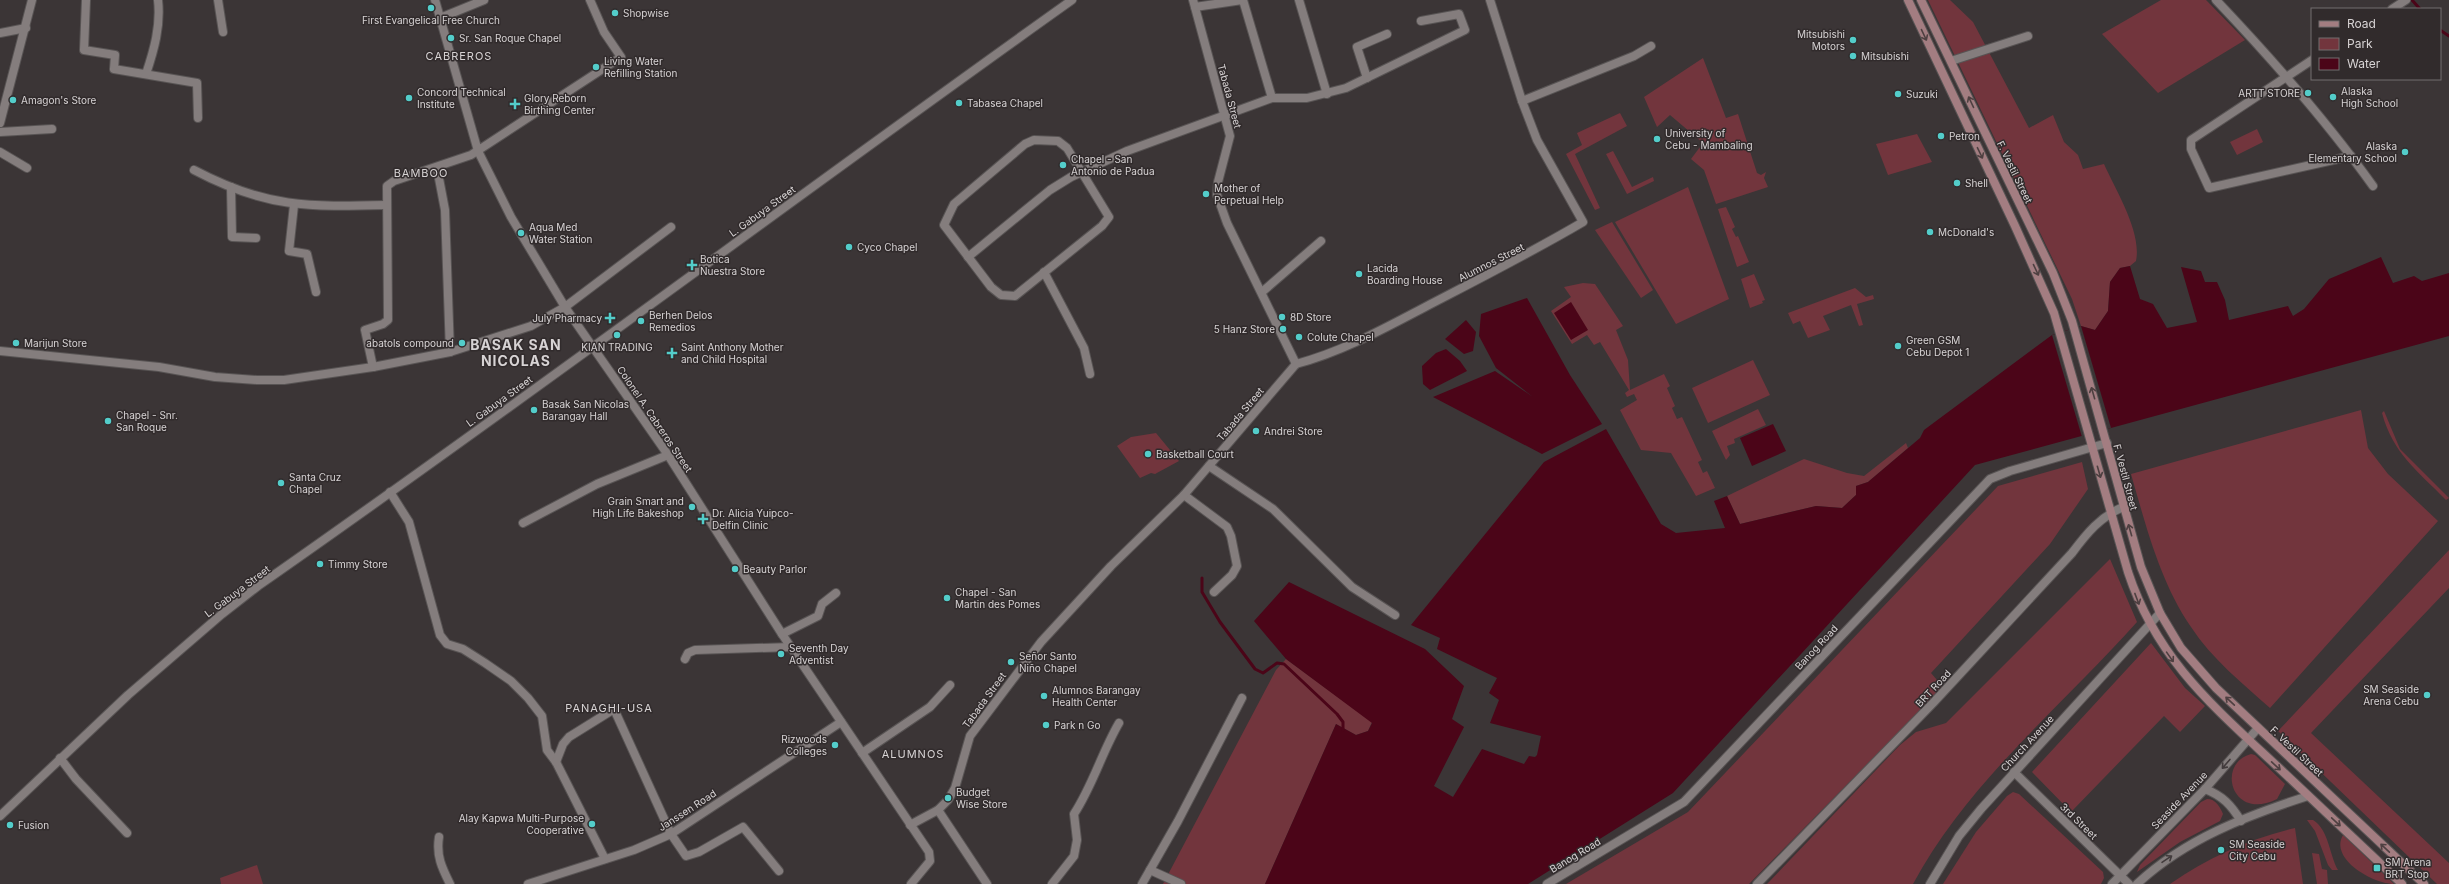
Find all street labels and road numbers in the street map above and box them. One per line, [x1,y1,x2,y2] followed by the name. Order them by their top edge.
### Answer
[1216,63,1245,130] street label: Tabada Street
[1995,139,2036,206] street label: F. Vestil Street
[727,183,798,239] street label: L. Gabuya Street
[1456,240,1527,284] street label: Alumnos Street
[615,364,696,475] street label: Colonel A. Cabreros Street
[464,373,535,429] street label: L. Gabuya Street
[1214,384,1266,443] street label: Tabada Street
[2111,443,2141,512] street label: F. Vestil Street
[202,562,273,619] street label: L. Gabuya Street
[1792,622,1840,672] street label: Banog Road
[1913,667,1953,709] street label: BRT Road
[960,669,1009,730] street label: Tabada Street
[1998,712,2056,774] street label: Church Avenue
[2268,723,2326,779] street label: F. Vestil Street
[2148,769,2210,831] street label: Seaside Avenue
[656,787,718,833] street label: Janssen Road
[2058,800,2101,842] street label: 3rd Street
[1547,835,1603,875] street label: Banog Road

